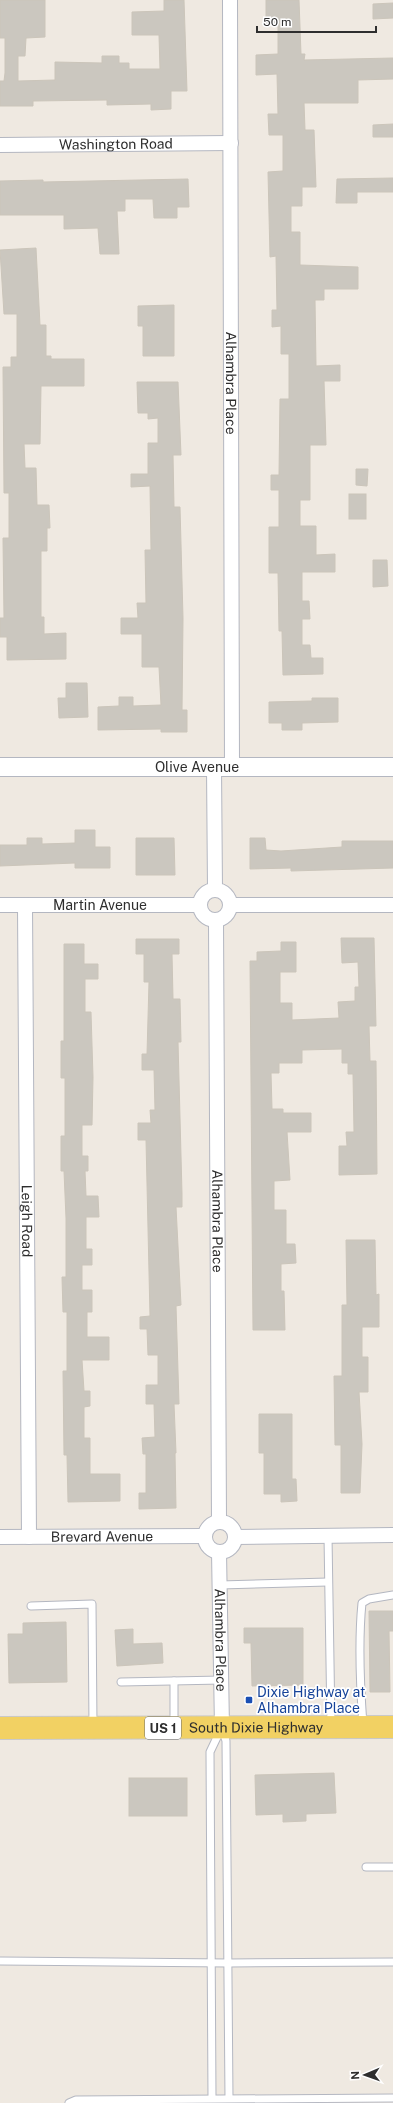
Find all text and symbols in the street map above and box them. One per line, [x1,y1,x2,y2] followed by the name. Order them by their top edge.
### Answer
[257,8,376,34] scale bar
[263,15,291,29] text: 50 m
[59,136,173,152] street label: Washington Road
[223,331,239,435] street label: Alhambra Place
[155,759,239,775] street label: Olive Avenue
[53,897,147,913] street label: Martin Avenue
[209,1169,226,1273] street label: Alhambra Place
[19,1185,35,1257] street label: Leigh Road
[51,1528,153,1545] street label: Brevard Avenue
[212,1588,229,1692] street label: Alhambra Place
[257,1684,366,1716] place label: Dixie Highway at Alhambra Place
[244,1695,254,1705] marker: Dixie Highway at Alhambra Place
[145,1717,181,1739] road number: US 1
[189,1719,324,1736] street label: South Dixie Highway
[345,2055,385,2095] north arrow
[349,2071,361,2080] text: N

